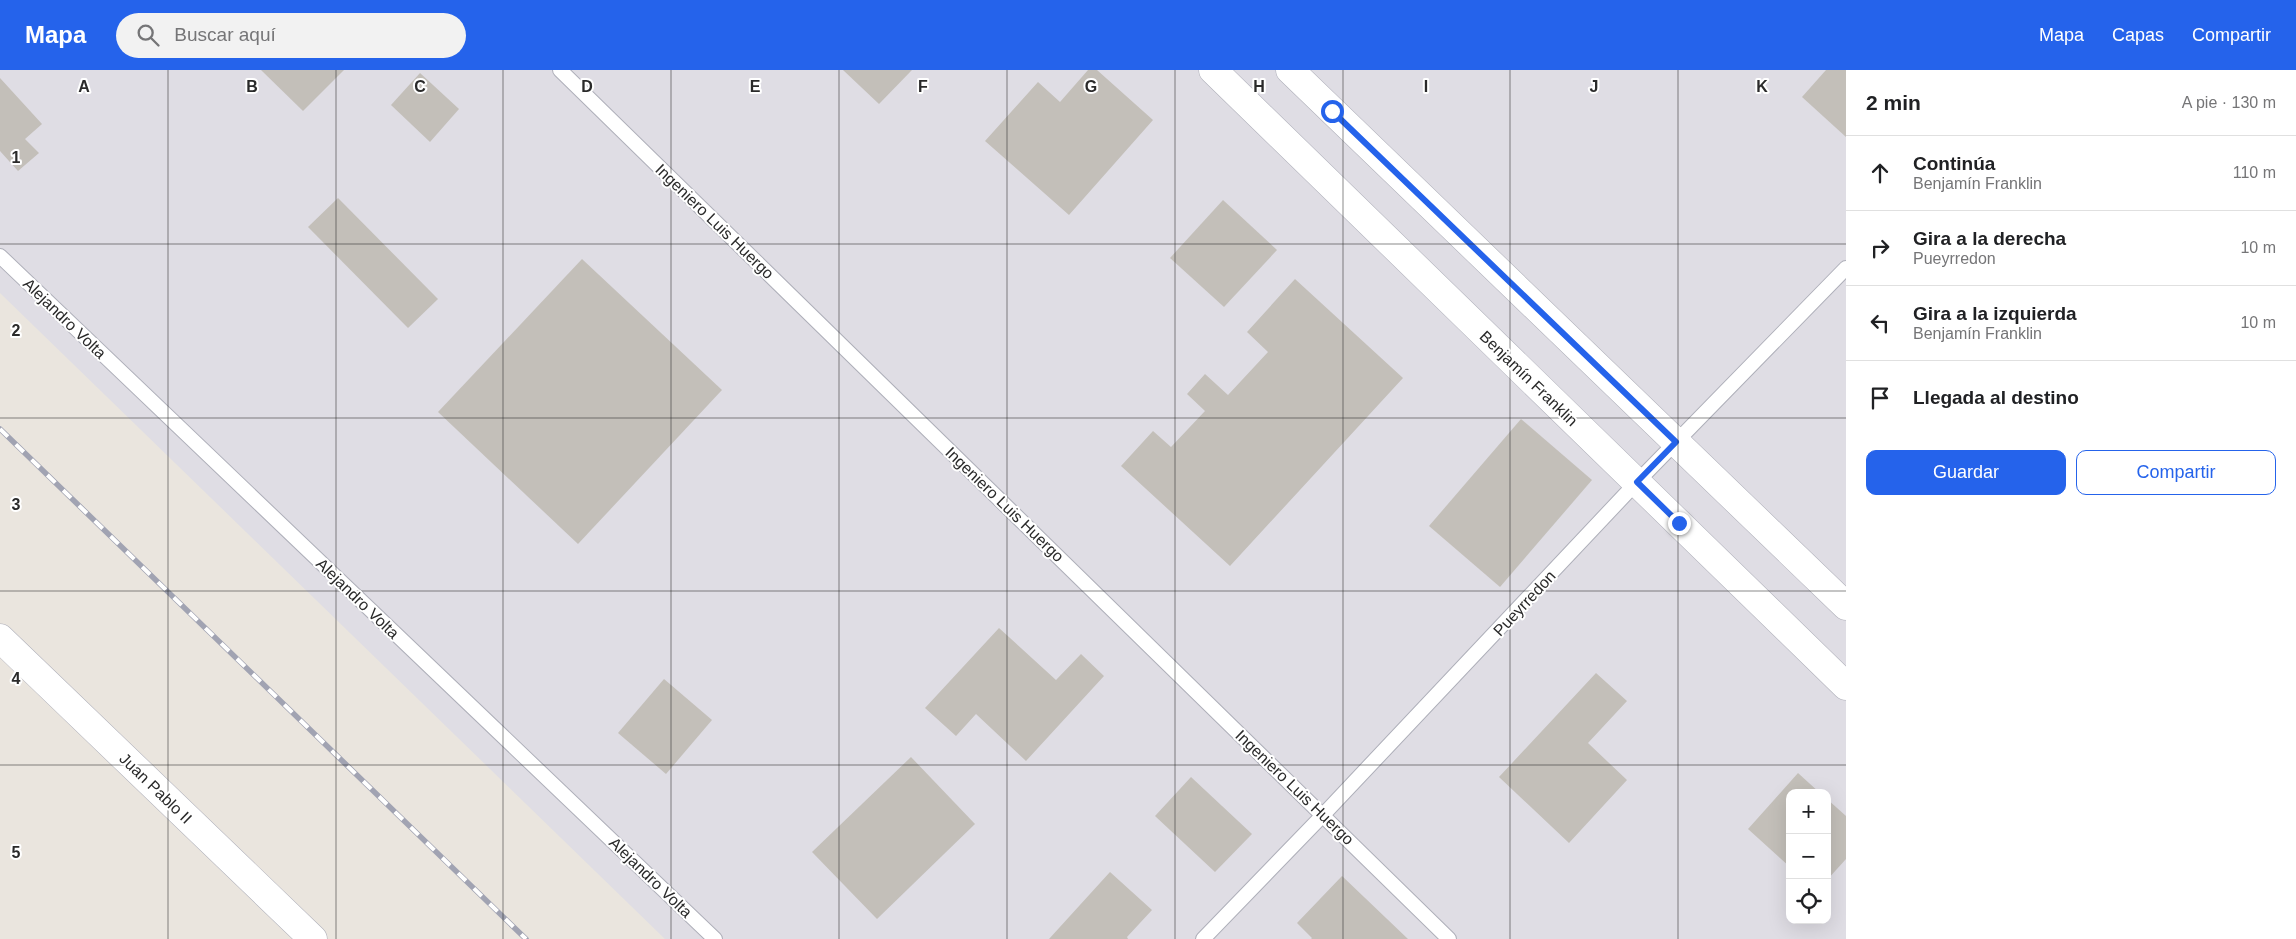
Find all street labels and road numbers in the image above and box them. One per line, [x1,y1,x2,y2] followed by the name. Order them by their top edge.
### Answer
[652,161,777,282] street label: Ingeniero Luis Huergo
[20,275,109,362] street label: Alejandro Volta
[1476,327,1581,429] street label: Benjamín Franklin
[942,444,1067,565] street label: Ingeniero Luis Huergo
[313,555,402,642] street label: Alejandro Volta
[1490,567,1559,639] street label: Pueyrredon
[1232,727,1357,848] street label: Ingeniero Luis Huergo
[116,750,195,827] street label: Juan Pablo II
[606,834,695,921] street label: Alejandro Volta

